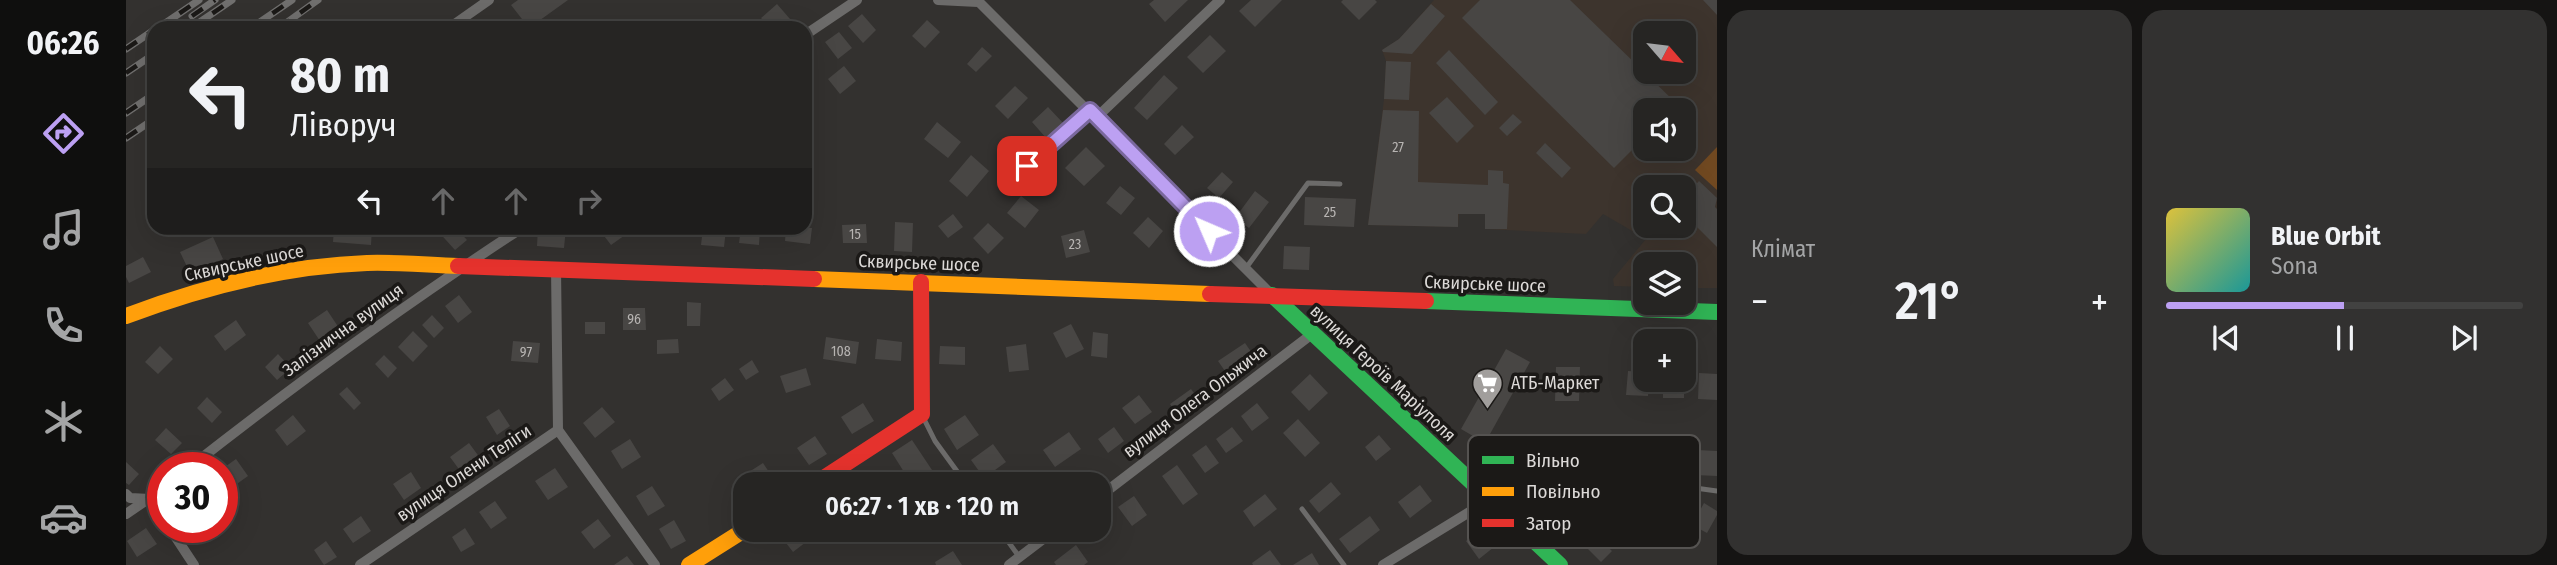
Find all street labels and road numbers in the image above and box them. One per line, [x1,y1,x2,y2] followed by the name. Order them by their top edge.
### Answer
[182,240,306,286] street label: Сквирське шосе
[858,250,980,276] street label: Сквирське шосе
[1424,271,1546,297] street label: Сквирське шосе
[278,279,408,381] street label: Залізнична вулиця
[1306,300,1460,446] street label: вулиця Героїв Маріуполя
[1119,340,1271,462] street label: вулиця Олега Ольжича
[393,420,535,526] street label: вулиця Олени Теліги

